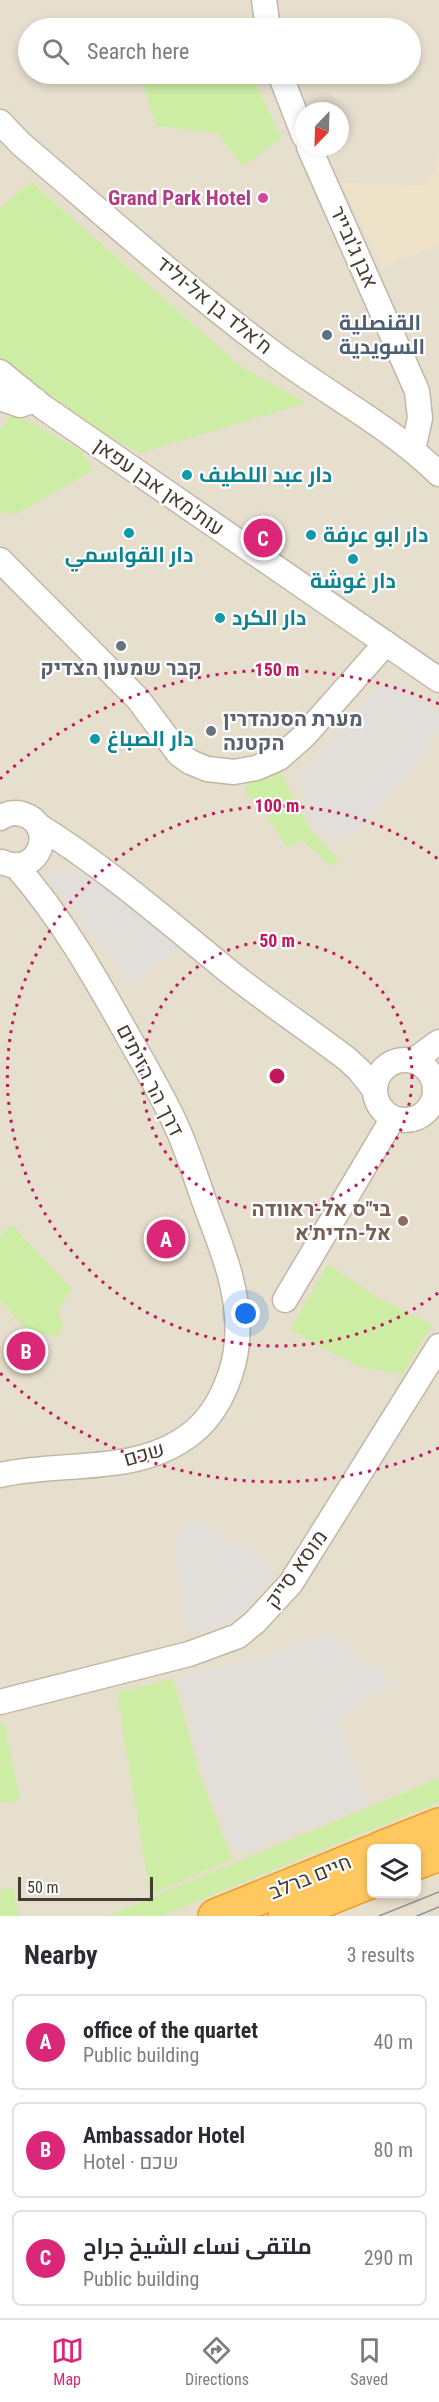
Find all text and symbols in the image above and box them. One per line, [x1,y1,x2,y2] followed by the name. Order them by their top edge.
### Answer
[18,18,421,84] search box
[39,35,72,68] icon: search
[87,39,189,64] text: Search here
[295,102,349,156] north arrow
[108,186,251,210] place label: Grand Park Hotel
[256,191,270,205] marker: Grand Park Hotel
[325,202,383,292] street label: אבן ג'ובייר
[151,251,277,359] street label: ח'אלד בן אל-וליד
[339,311,425,360] place label: القنصلية السويدية
[320,328,334,342] marker: القنصلية السويدية
[89,433,229,541] street label: עות'מאן אבן עפאן
[199,463,332,487] place label: دار عبد اللطيف
[180,468,194,482] marker: دار عبد اللطيف
[244,516,282,560] pin: C
[323,523,429,548] place label: دار ابو عرفة
[122,526,136,540] marker: دار القواسمي
[304,528,318,542] marker: دار ابو عرفة
[65,543,193,572] place label: دار القواسمي
[346,552,360,566] marker: دار غوشة
[310,569,396,594] place label: دار غوشة
[232,606,306,630] place label: دار الكرد
[213,611,227,625] marker: دار الكرد
[114,639,128,653] marker: קבר שמעון הצדיק
[40,656,202,680] place label: קבר שמעון הצדיק
[255,659,299,680] text: 150 m
[223,707,363,755] place label: מערת הסנהדרין הקטנה
[204,724,218,738] marker: מערת הסנהדרין הקטנה
[107,727,194,753] place label: دار الصباغ
[88,732,102,746] marker: دار الصباغ
[255,795,299,816] text: 100 m
[259,930,295,951] text: 50 m
[111,1020,189,1140] street label: דרך הר הזיתים
[267,1066,287,1086] centre of rings
[252,1197,392,1245] place label: בי"ס אל-ראוודה אל-הדית'א
[396,1214,410,1228] marker: בי"ס אל-ראוודה אל-הדית'א
[146,1216,186,1262] pin: A
[231,1299,260,1328] your location
[6,1328,46,1374] pin: B
[121,1437,167,1471] street label: שכם
[260,1525,332,1613] street label: מוסא סייק
[367,1844,421,1898] map controls
[367,1844,421,1898] button: layers
[265,1850,355,1904] street label: חיים ברלב
[18,1874,153,1902] scale bar
[27,1878,59,1897] text: 50 m
[24,1940,98,1970] text: Nearby
[347,1943,415,1967] text: 3 results
[83,2018,258,2043] text: office of the quartet
[40,2030,51,2054] text: A
[374,2030,413,2054] text: 40 m
[83,2043,199,2067] text: Public building
[83,2123,245,2148] text: Ambassador Hotel
[40,2138,51,2162] text: B
[374,2138,413,2162] text: 80 m
[83,2150,179,2174] text: Hotel · שכם
[83,2234,312,2259] text: ملتقى نساء الشيخ جراح
[40,2246,51,2270] text: C
[364,2246,413,2270] text: 290 m
[83,2267,199,2291] text: Public building
[51,2334,84,2389] tab: Map
[185,2334,249,2389] tab: Directions
[350,2334,388,2389] tab: Saved

